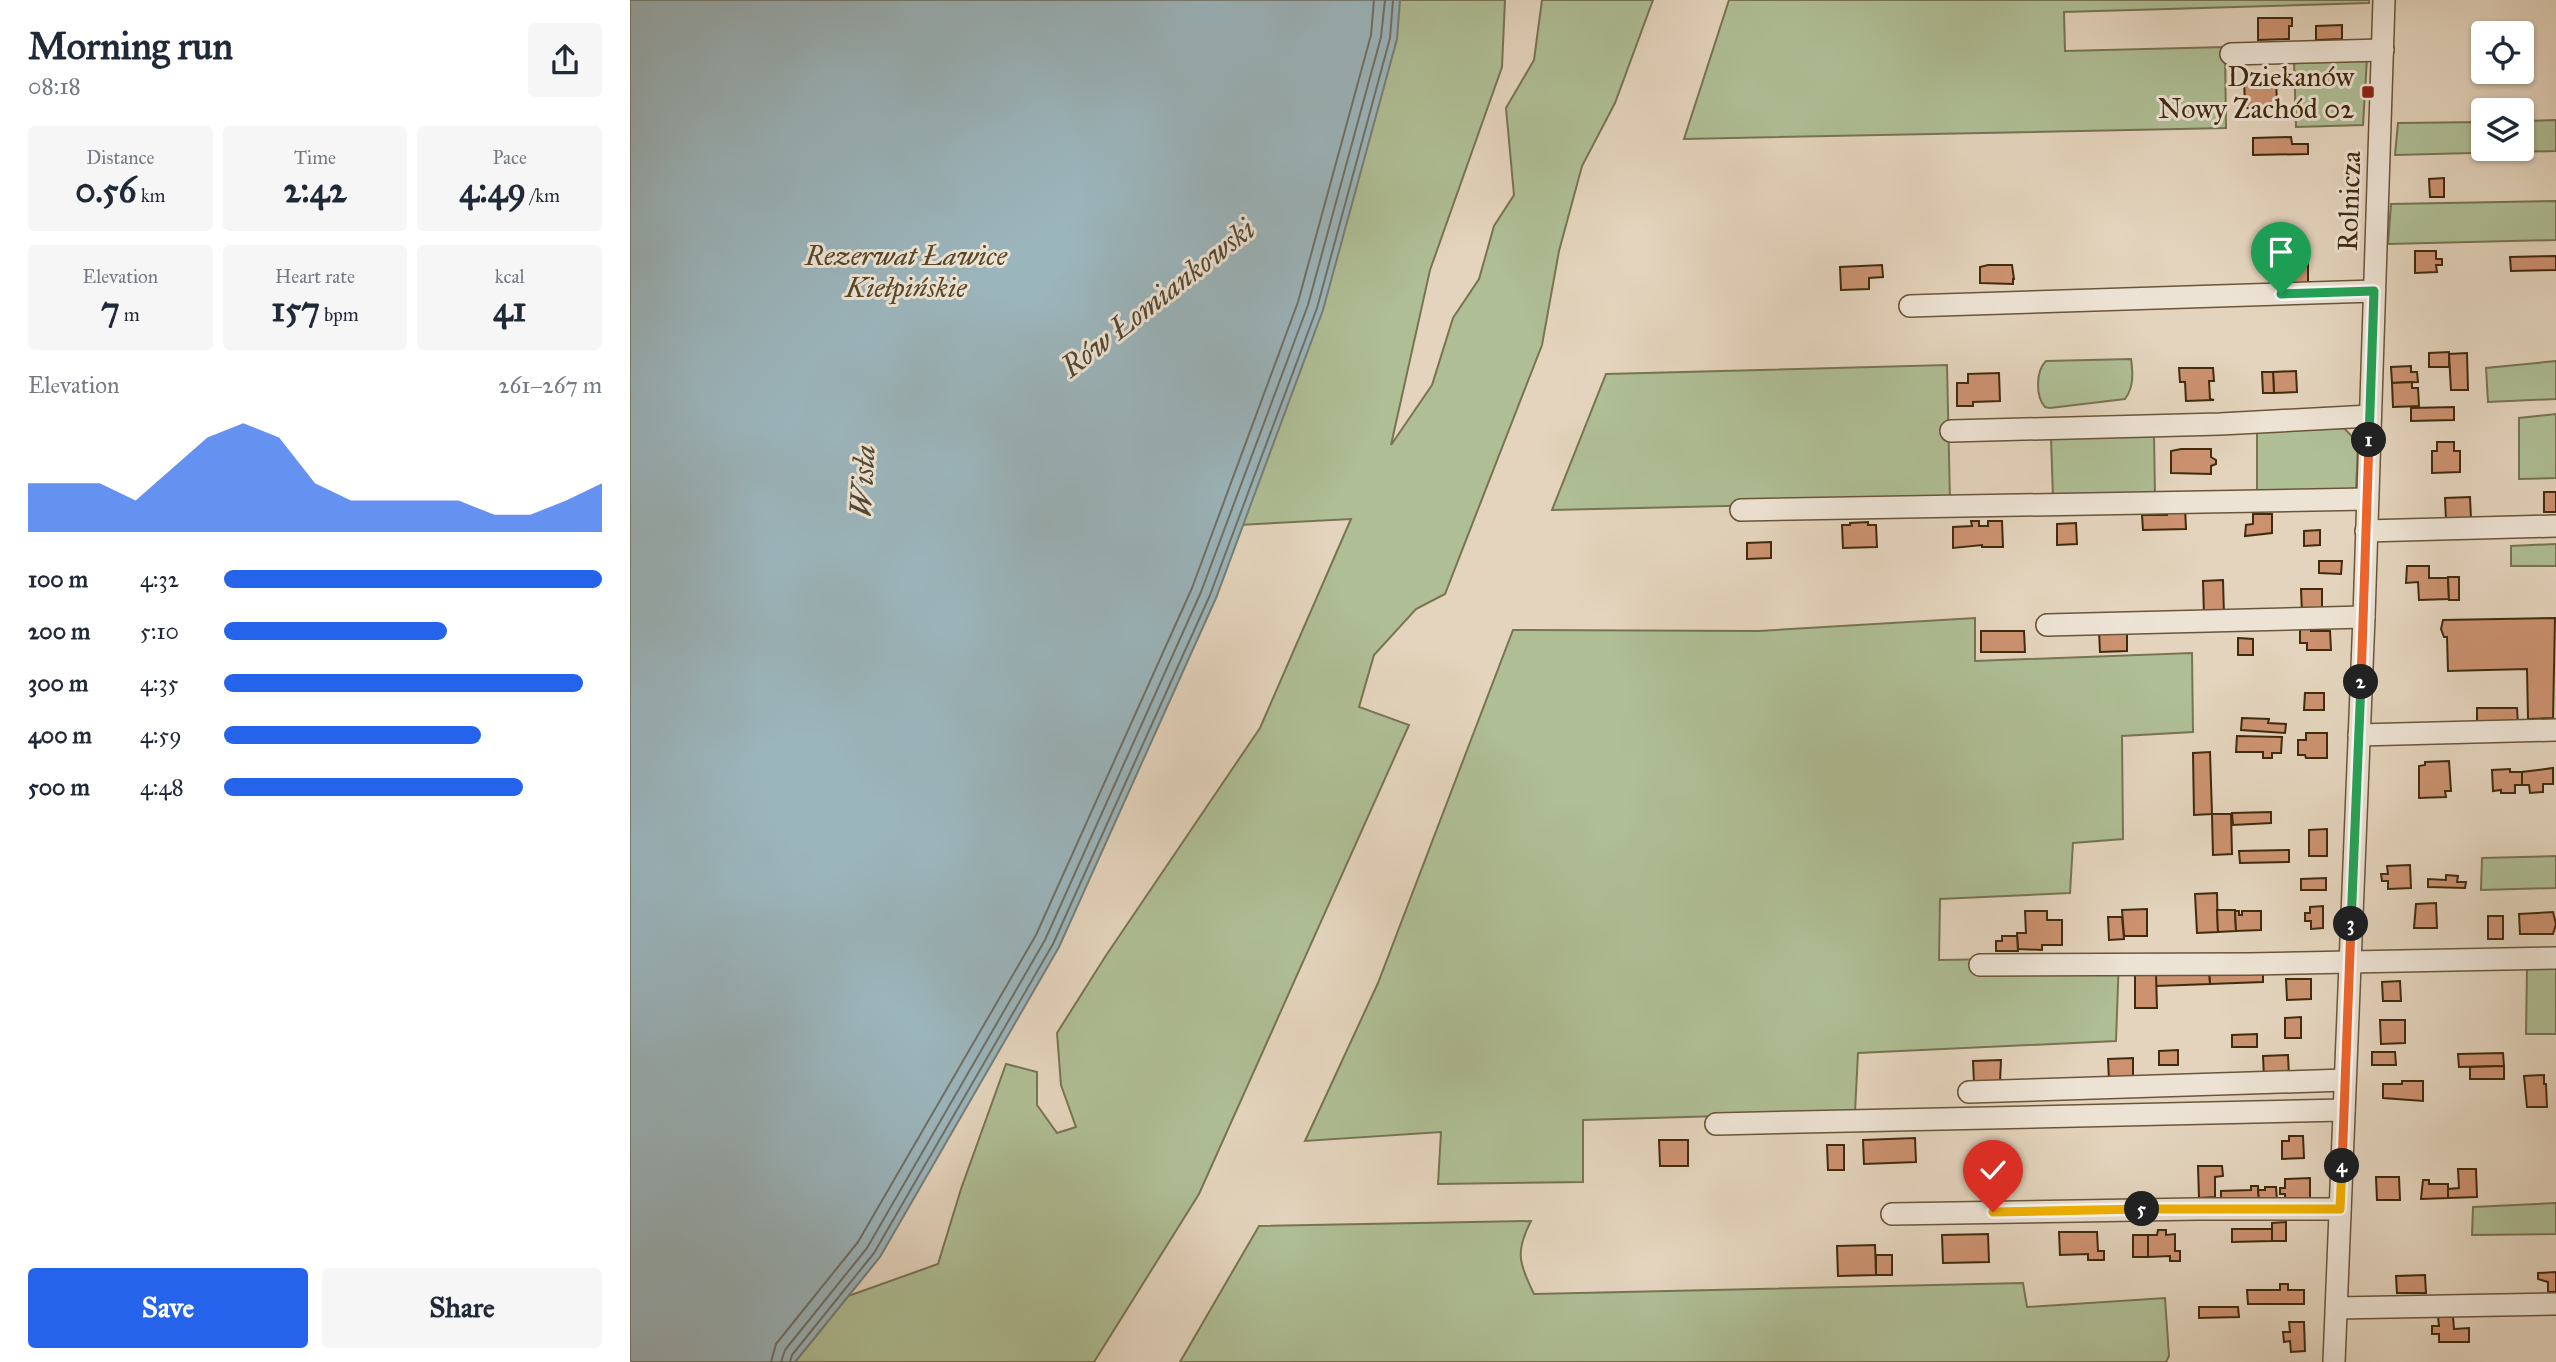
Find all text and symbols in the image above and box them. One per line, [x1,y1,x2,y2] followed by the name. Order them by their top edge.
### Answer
[2471,21,2534,161] map controls
[2471,21,2534,84] button: locate
[28,23,233,69] text: Morning run
[528,23,602,97] button: share
[2158,59,2355,126] place label: Dziekanów Nowy Zachód 02
[28,72,81,100] text: 08:18
[2360,84,2376,100] marker: Dziekanów Nowy Zachód 02
[2471,98,2534,161] button: layers
[86,146,154,169] text: Distance
[294,146,336,169] text: Time
[492,146,527,169] text: Pace
[2330,150,2368,252] street label: Rolnicza
[75,169,137,212] text: 0.56
[284,169,346,212] text: 2:42
[459,169,526,212] text: 4:49
[137,184,165,207] text: km
[526,184,560,207] text: /km
[1053,211,1262,386] water label: Rów Łomiankowski
[2251,222,2311,294] pin
[2262,233,2300,271] icon: arrive
[804,238,1008,305] park label: Rezerwat Ławice Kiełpińskie
[83,265,158,288] text: Elevation
[275,265,355,288] text: Heart rate
[495,265,525,288] text: kcal
[101,288,120,331] text: 7
[271,288,320,331] text: 157
[493,288,526,331] text: 41
[120,303,140,326] text: m
[320,303,359,326] text: bpm
[28,371,119,399] text: Elevation
[498,371,602,399] text: 261–267 m
[2352,422,2386,458] pin: 1
[2365,428,2372,451] text: 1
[843,444,883,518] water label: Wisła
[28,565,88,593] text: 100 m
[140,565,179,593] text: 4:32
[28,617,90,645] text: 200 m
[140,617,179,645] text: 5:10
[2344,664,2378,700] pin: 2
[28,669,88,697] text: 300 m
[140,669,179,697] text: 4:35
[2356,670,2365,693] text: 2
[28,721,92,749] text: 400 m
[140,721,182,749] text: 4:59
[28,773,90,801] text: 500 m
[140,773,184,801] text: 4:48
[2334,906,2368,942] pin: 3
[2347,912,2354,935] text: 3
[1963,1140,2023,1212] pin
[2324,1148,2360,1184] pin: 4
[1974,1151,2012,1189] icon: check
[2336,1154,2347,1177] text: 4
[2124,1192,2160,1226] pin: 5
[2137,1197,2146,1220] text: 5
[28,1268,308,1348] button: Save
[322,1268,602,1348] button: Share

